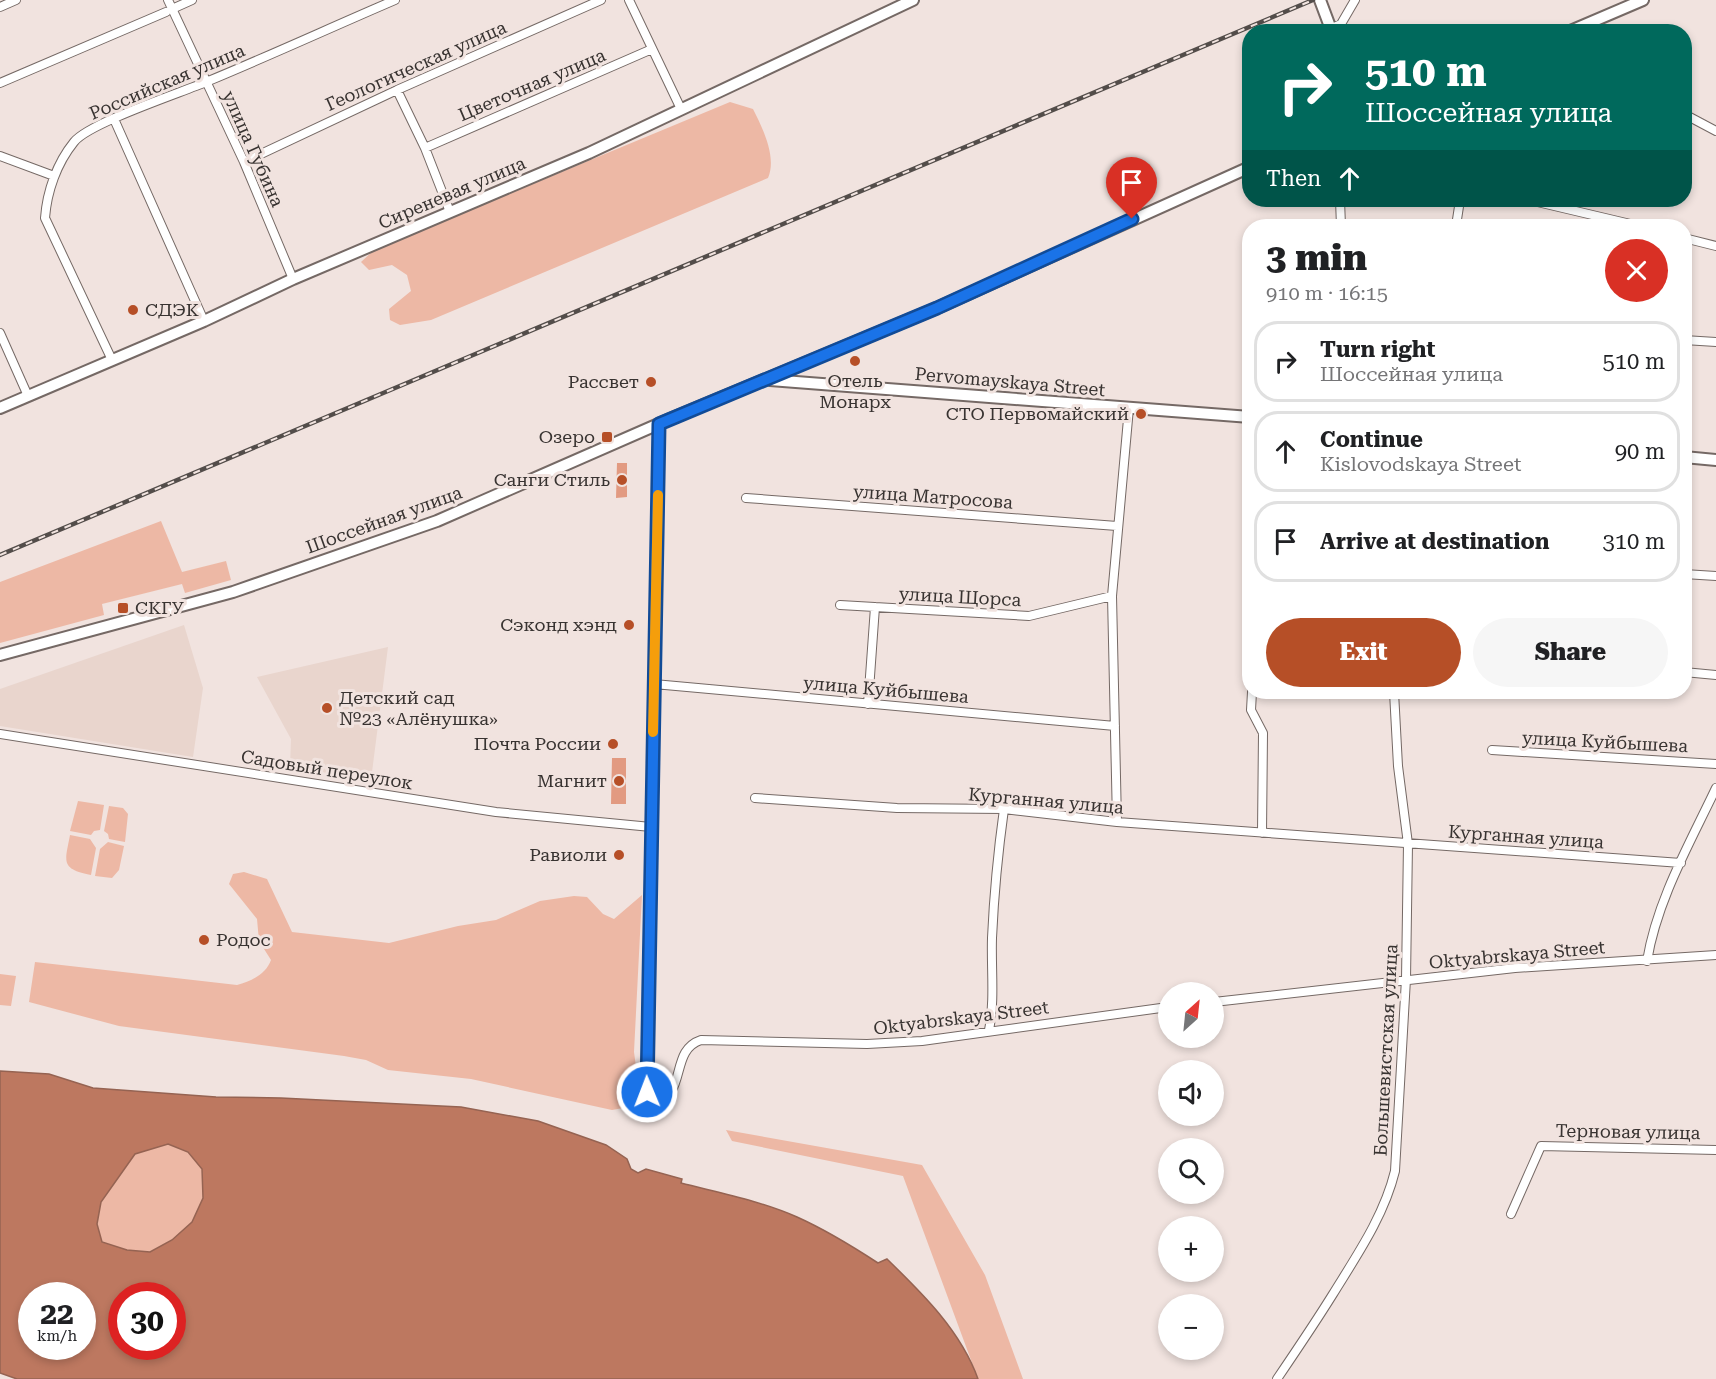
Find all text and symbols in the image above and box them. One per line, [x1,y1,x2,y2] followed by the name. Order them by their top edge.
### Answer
[322,16,510,115] street label: Геологическая улица
[86,39,248,124] street label: Российская улица
[455,44,609,125] street label: Цветочная улица
[1365,47,1487,96] text: 510 m
[1266,48,1344,126] icon: right
[218,87,289,210] street label: улица Губина
[1365,97,1612,129] text: Шоссейная улица
[375,152,529,233] street label: Сиреневая улица
[1106,157,1157,219] pin
[1333,162,1366,195] icon: ahead
[1115,166,1148,199] icon: arrive
[1266,166,1321,191] text: Then
[1266,237,1367,279] text: 3 min
[1605,239,1668,302] button: close
[1266,281,1388,305] text: 910 m · 16:15
[145,299,199,320] place label: СДЭК
[126,303,140,317] marker: СДЭК
[1320,337,1435,362] text: Turn right
[1269,345,1302,378] icon: right
[1602,349,1665,374] text: 510 m
[848,354,862,368] marker: Отель Монарх
[1320,362,1503,386] text: Шоссейная улица
[914,363,1106,400] street label: Pervomayskaya Street
[819,370,891,412] place label: Отель Монарх
[568,371,639,392] place label: Рассвет
[644,375,658,389] marker: Рассвет
[946,403,1129,424] place label: СТО Первомайский
[1134,407,1148,421] marker: СТО Первомайский
[539,426,595,447] place label: Озеро
[1320,427,1423,452] text: Continue
[600,430,614,444] marker: Озеро
[1269,435,1302,468] icon: ahead
[1615,439,1665,464] text: 90 m
[1320,452,1521,476] text: Kislovodskaya Street
[494,469,611,490] place label: Санги Стиль
[615,473,629,487] marker: Санги Стиль
[852,480,1014,513] street label: улица Матросова
[303,481,465,558] street label: Шоссейная улица
[1269,525,1302,558] icon: arrive
[1320,529,1549,554] text: Arrive at destination
[1602,529,1665,554] text: 310 m
[898,583,1022,610] street label: улица Щорса
[135,597,185,618] place label: СКГУ
[116,601,130,615] marker: СКГУ
[500,614,617,635] place label: Сэконд хэнд
[622,618,636,632] marker: Сэконд хэнд
[1266,618,1461,687] button: Exit
[1473,618,1668,687] button: Share
[802,672,970,707] street label: улица Куйбышева
[339,687,498,729] place label: Детский сад №23 «Алёнушка»
[320,701,334,715] marker: Детский сад №23 «Алёнушка»
[1521,727,1689,756] street label: улица Куйбышева
[474,733,601,754] place label: Почта России
[606,737,620,751] marker: Почта России
[240,746,415,793] street label: Садовый переулок
[537,770,607,791] place label: Магнит
[612,774,626,788] marker: Магнит
[967,783,1125,818] street label: Курганная улица
[1447,821,1605,852] street label: Курганная улица
[529,844,607,865] place label: Равиоли
[612,848,626,862] marker: Равиоли
[216,929,271,950] place label: Родос
[197,933,211,947] marker: Родос
[1428,936,1606,973] street label: Oktyabrskaya Street
[1369,943,1402,1157] street label: Большевистская улица
[1158,982,1224,1048] north arrow
[1158,982,1224,1360] map controls
[872,996,1050,1039] street label: Oktyabrskaya Street
[615,1060,679,1124] position arrow
[1158,1060,1224,1126] button: sound
[1555,1120,1701,1143] street label: Терновая улица
[1158,1138,1224,1204] button: search
[1158,1216,1224,1282] button: +
[108,1282,186,1360] speed limit sign: 30
[1158,1294,1224,1360] button: −
[40,1296,74,1331] text: 22
[37,1327,77,1345] text: km/h

